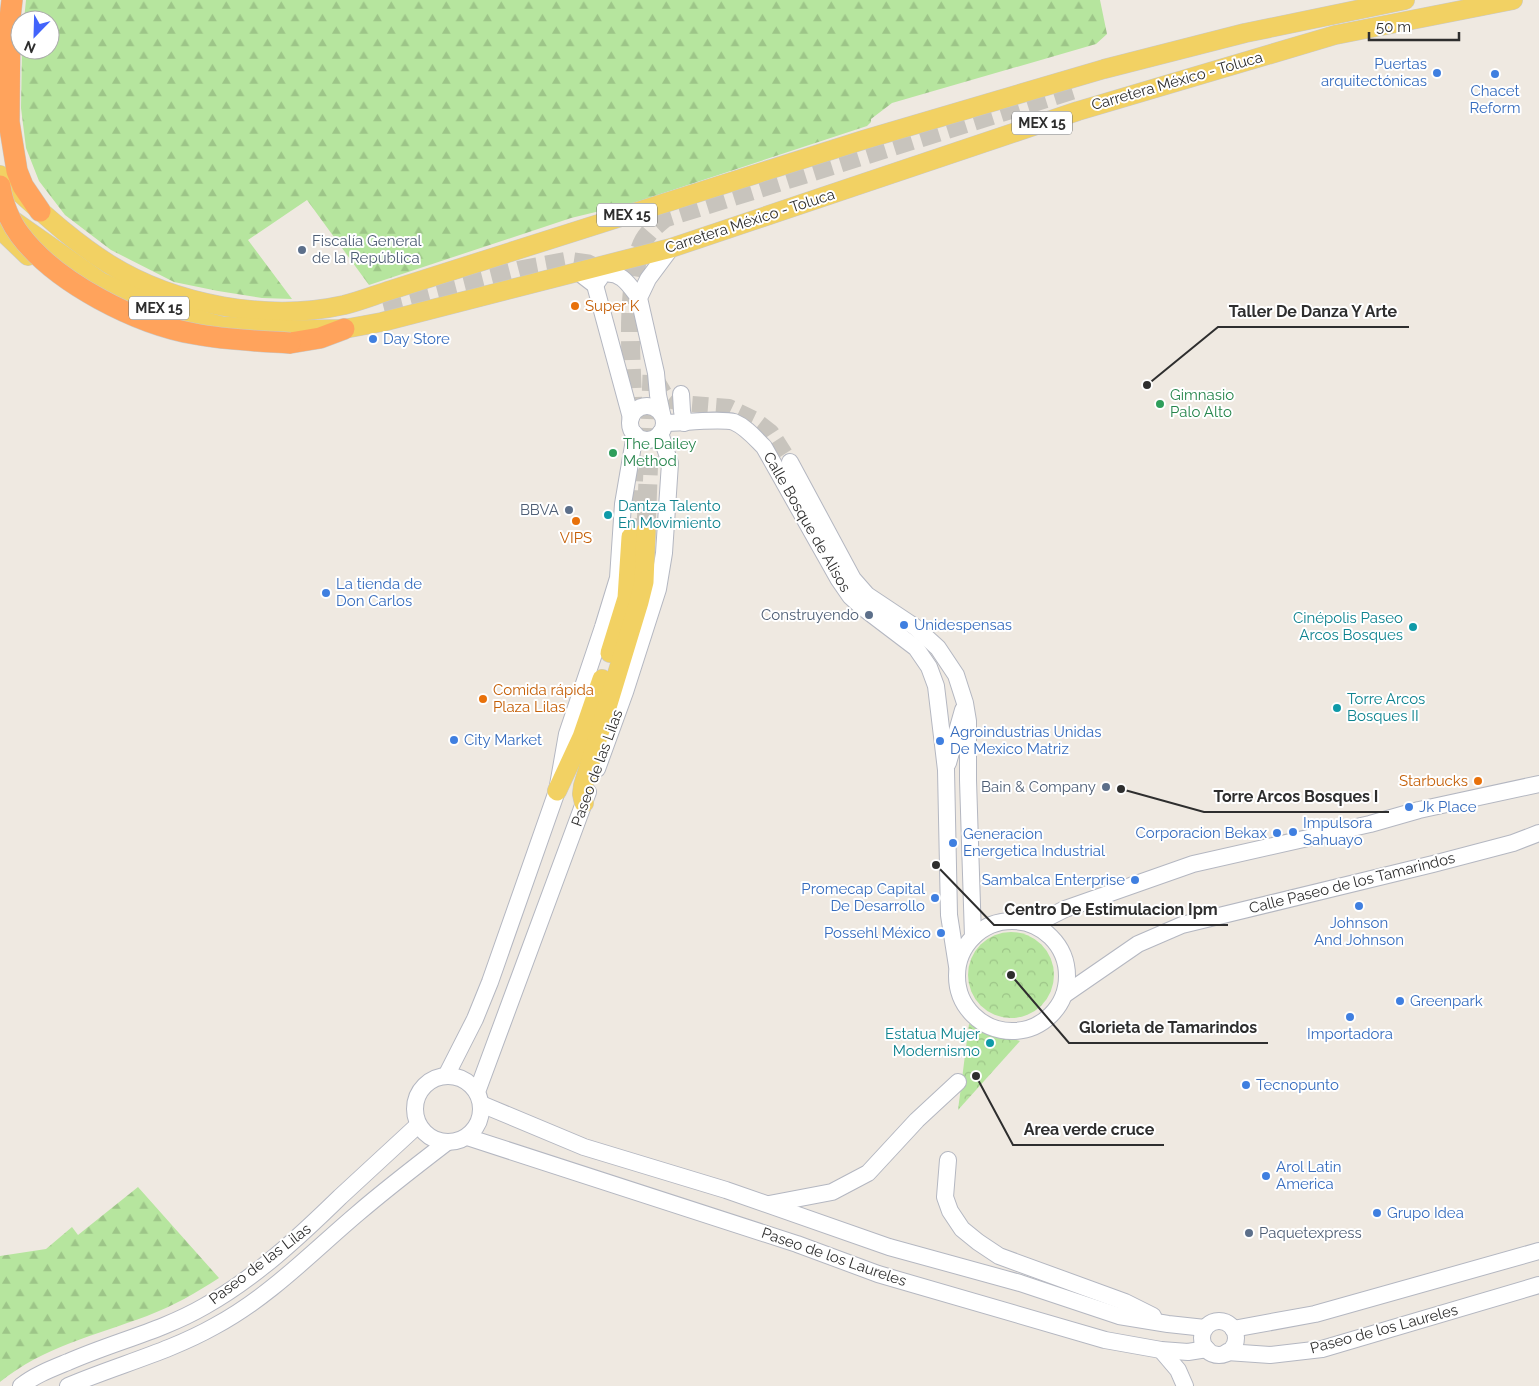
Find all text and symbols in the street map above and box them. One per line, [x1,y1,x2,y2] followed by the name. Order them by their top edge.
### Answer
[10,10,60,60] north arrow
[1369,10,1459,42] scale bar
[1376,18,1411,36] text: 50 m
[22,38,38,56] text: N
[1089,48,1265,114] street label: Carretera México - Toluca
[1321,55,1427,90] place label: Puertas arquitectónicas
[1431,67,1443,79] marker: Puertas arquitectónicas
[1489,68,1501,80] marker: Chacet Reform
[1470,82,1520,117] place label: Chacet Reform
[1012,112,1072,134] road number: MEX 15
[663,185,837,257] street label: Carretera México - Toluca
[597,204,657,226] road number: MEX 15
[312,232,423,267] place label: Fiscalía General de la República
[296,244,308,256] marker: Fiscalía General de la República
[129,296,189,320] road number: MEX 15
[1218,296,1409,327] callout: Taller De Danza Y Arte
[585,297,640,315] place label: Super K
[569,300,581,312] marker: Super K
[1229,302,1398,321] text: Taller De Danza Y Arte
[383,330,450,348] place label: Day Store
[367,333,379,345] marker: Day Store
[1170,386,1234,421] place label: Gimnasio Palo Alto
[1154,398,1166,410] marker: Gimnasio Palo Alto
[623,435,696,470] place label: The Dailey Method
[607,447,619,459] marker: The Dailey Method
[760,449,854,595] street label: Calle Bosque de Alisos
[618,497,721,532] place label: Dantza Talento En Movimiento
[520,501,559,519] place label: BBVA
[563,504,575,516] marker: BBVA
[602,509,614,521] marker: Dantza Talento En Movimiento
[570,515,582,527] marker: VIPS
[560,529,592,547] place label: VIPS
[336,575,422,610] place label: La tienda de Don Carlos
[320,587,332,599] marker: La tienda de Don Carlos
[761,606,859,624] place label: Construyendo
[863,609,875,621] marker: Construyendo
[1293,609,1403,644] place label: Cinépolis Paseo Arcos Bosques
[914,616,1012,634] place label: Unidespensas
[898,619,910,631] marker: Unidespensas
[1407,621,1419,633] marker: Cinépolis Paseo Arcos Bosques
[493,681,594,716] place label: Comida rápida Plaza Lilas
[1347,690,1425,725] place label: Torre Arcos Bosques II
[477,693,489,705] marker: Comida rápida Plaza Lilas
[1331,702,1343,714] marker: Torre Arcos Bosques II
[568,707,626,829] street label: Paseo de las Lilas
[950,723,1101,758] place label: Agroindustrias Unidas De Mexico Matriz
[464,731,542,749] place label: City Market
[448,734,460,746] marker: City Market
[934,735,946,747] marker: Agroindustrias Unidas De Mexico Matriz
[1399,772,1468,790] place label: Starbucks
[1472,775,1484,787] marker: Starbucks
[981,778,1096,796] place label: Bain & Company
[1100,781,1112,793] marker: Bain & Company
[1204,781,1389,812] callout: Torre Arcos Bosques I
[1214,787,1378,806] text: Torre Arcos Bosques I
[1419,798,1477,816] place label: Jk Place
[1403,801,1415,813] marker: Jk Place
[1303,814,1372,849] place label: Impulsora Sahuayo
[1135,824,1267,842] place label: Corporacion Bekax
[963,825,1106,860] place label: Generacion Energetica Industrial
[1287,826,1299,838] marker: Impulsora Sahuayo
[1271,827,1283,839] marker: Corporacion Bekax
[947,837,959,849] marker: Generacion Energetica Industrial
[1247,849,1457,917] street label: Calle Paseo de los Tamarindos
[982,871,1125,889] place label: Sambalca Enterprise
[1129,874,1141,886] marker: Sambalca Enterprise
[801,880,926,915] place label: Promecap Capital De Desarrollo
[929,892,941,904] marker: Promecap Capital De Desarrollo
[994,894,1228,925] callout: Centro De Estimulacion Ipm
[1004,900,1218,919] text: Centro De Estimulacion Ipm
[1353,900,1365,912] marker: Johnson And Johnson
[1314,914,1404,949] place label: Johnson And Johnson
[824,924,931,942] place label: Possehl México
[935,927,947,939] marker: Possehl México
[1410,992,1483,1010] place label: Greenpark
[1394,995,1406,1007] marker: Greenpark
[1344,1011,1356,1023] marker: Importadora
[1069,1012,1268,1043] callout: Glorieta de Tamarindos
[1079,1018,1257,1037] text: Glorieta de Tamarindos
[885,1025,981,1060] place label: Estatua Mujer Modernismo
[1307,1025,1393,1043] place label: Importadora
[984,1037,996,1049] marker: Estatua Mujer Modernismo
[1256,1076,1339,1094] place label: Tecnopunto
[1240,1079,1252,1091] marker: Tecnopunto
[1013,1114,1164,1145] callout: Area verde cruce
[1024,1120,1155,1139] text: Area verde cruce
[1276,1158,1341,1193] place label: Arol Latin America
[1260,1170,1272,1182] marker: Arol Latin America
[1387,1204,1464,1222] place label: Grupo Idea
[1371,1207,1383,1219] marker: Grupo Idea
[205,1220,315,1308] street label: Paseo de las Lilas
[759,1224,909,1290] street label: Paseo de los Laureles
[1259,1224,1362,1242] place label: Paquetexpress
[1243,1227,1255,1239] marker: Paquetexpress
[1308,1301,1460,1357] street label: Paseo de los Laureles

